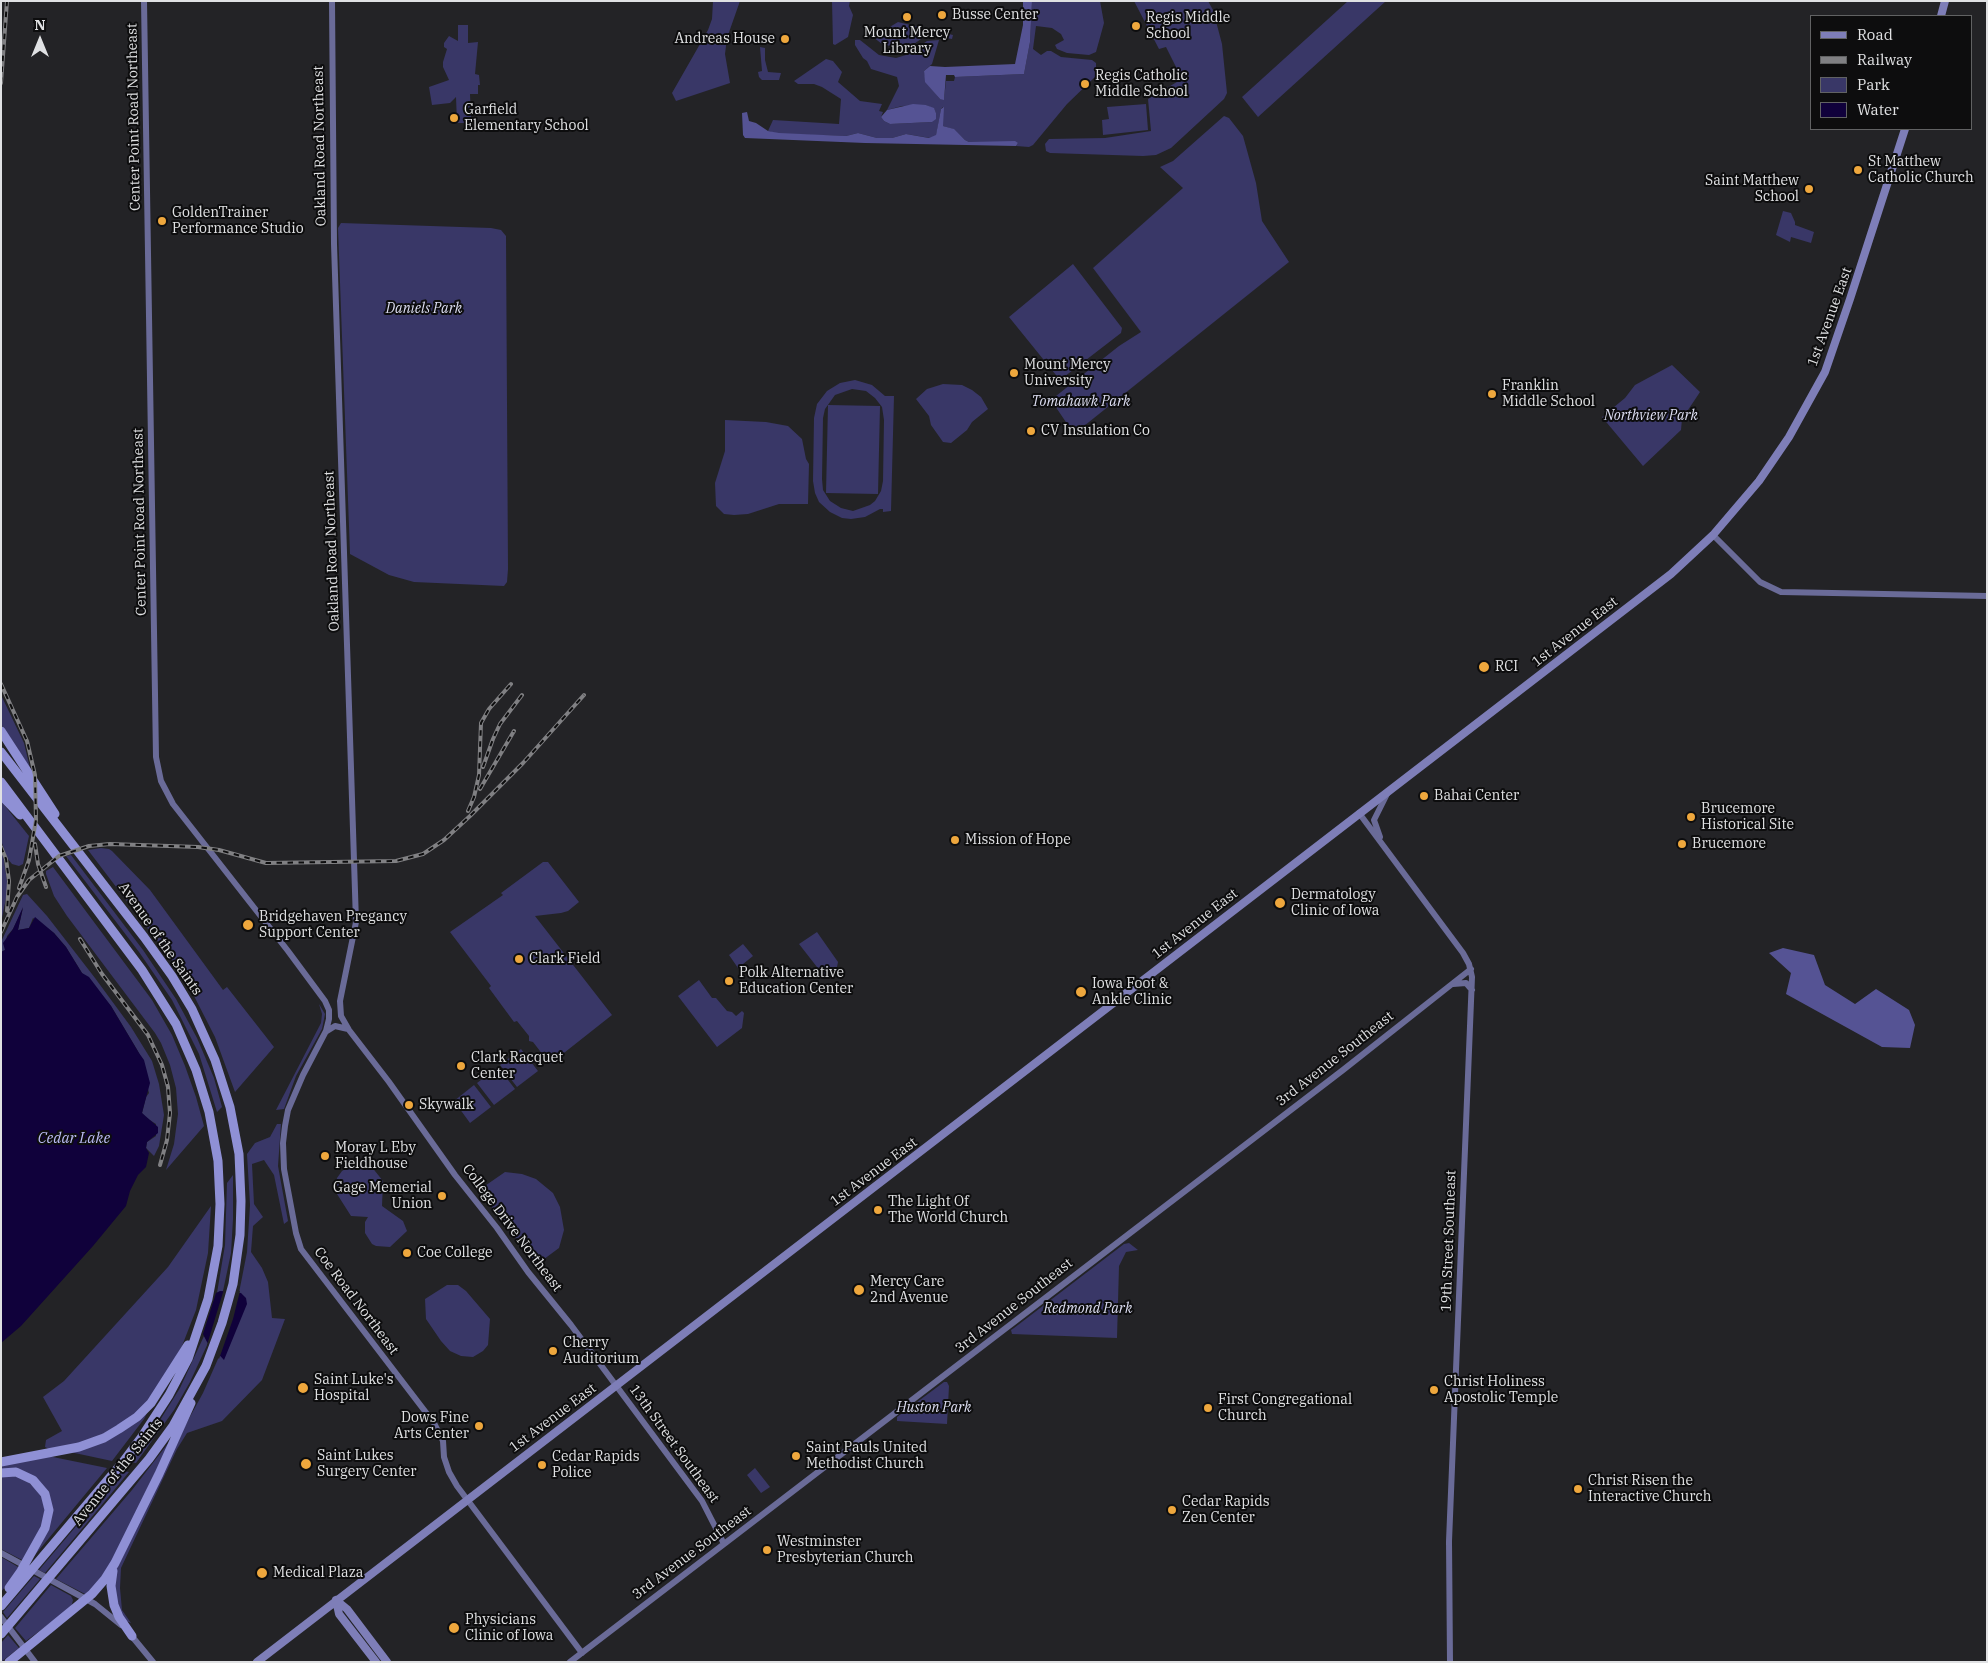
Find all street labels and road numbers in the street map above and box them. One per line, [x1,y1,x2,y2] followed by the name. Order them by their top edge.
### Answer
[124,23,144,211] street label: Center Point Road Northeast
[310,65,330,227] street label: Oakland Road Northeast
[1804,265,1856,369] street label: 1st Avenue East
[130,428,150,616] street label: Center Point Road Northeast
[321,470,343,632] street label: Oakland Road Northeast
[1529,593,1621,671] street label: 1st Avenue East
[115,879,205,999] street label: Avenue of the Saints
[1149,885,1241,963] street label: 1st Avenue East
[1273,1008,1397,1110] street label: 3rd Avenue Southeast
[827,1134,921,1210] street label: 1st Avenue East
[459,1161,565,1295] street label: College Drive Northeast
[1438,1170,1460,1312] street label: 19th Street Southeast
[310,1244,402,1358] street label: Coe Road Northeast
[952,1255,1076,1357] street label: 3rd Avenue Southeast
[506,1380,600,1456] street label: 1st Avenue East
[626,1382,722,1506] street label: 13th Street Southeast
[69,1415,167,1529] street label: Avenue of the Saints
[629,1503,755,1603] street label: 3rd Avenue Southeast

